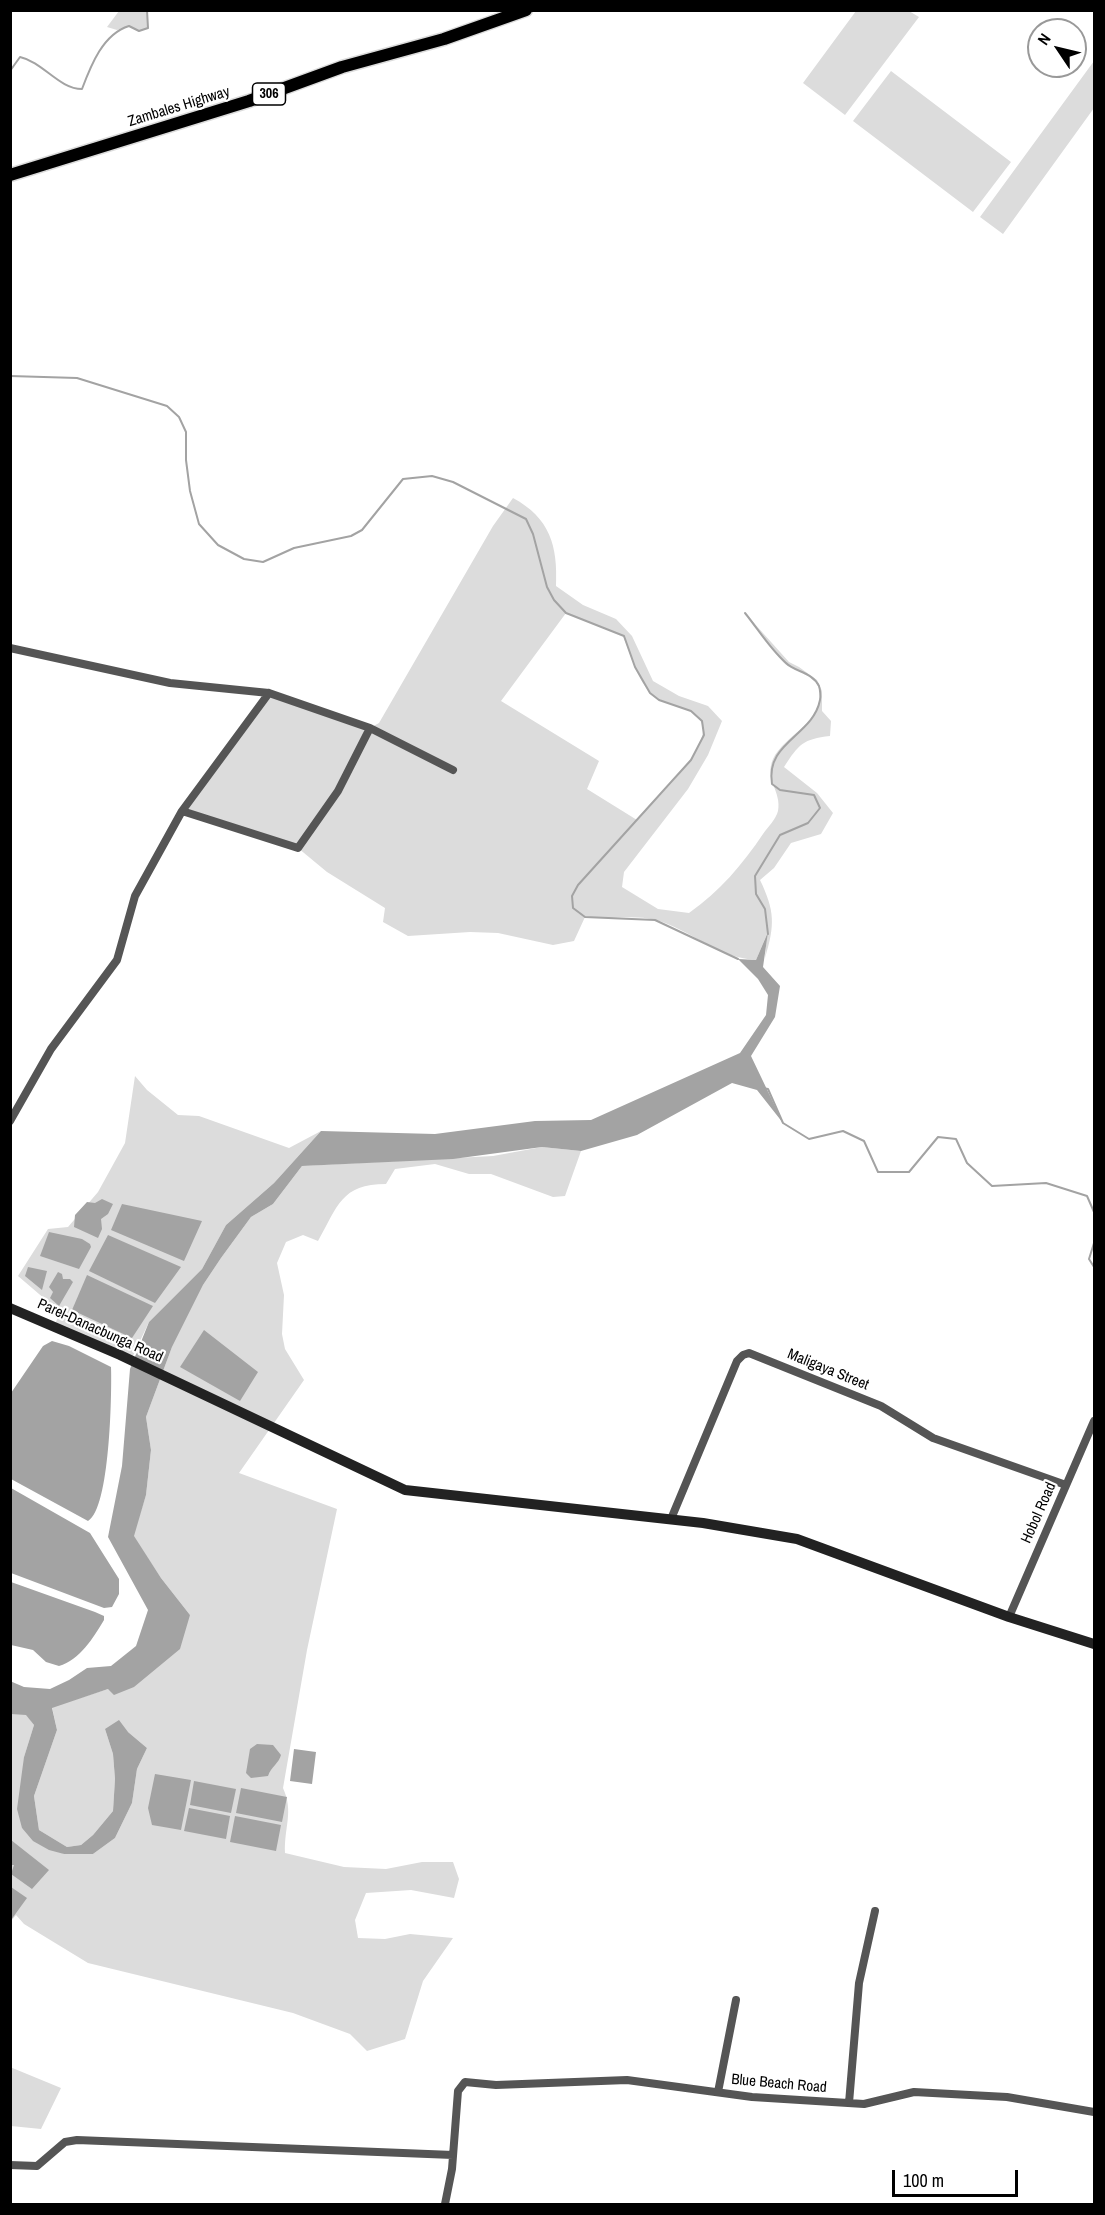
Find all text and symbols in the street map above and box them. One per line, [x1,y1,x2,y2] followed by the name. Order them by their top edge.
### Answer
[1027,18,1087,78] north arrow
[1032,29,1056,49] text: N
[126,83,232,131] street label: Zambales Highway
[252,83,286,105] road number: 306
[35,1295,165,1367] street label: Parel-Danacbunga Road
[785,1346,871,1394] street label: Maligaya Street
[1018,1480,1060,1546] street label: Hobol Road
[731,2071,827,2097] street label: Blue Beach Road
[895,2158,1021,2196] scale bar
[903,2168,944,2193] text: 100 m

